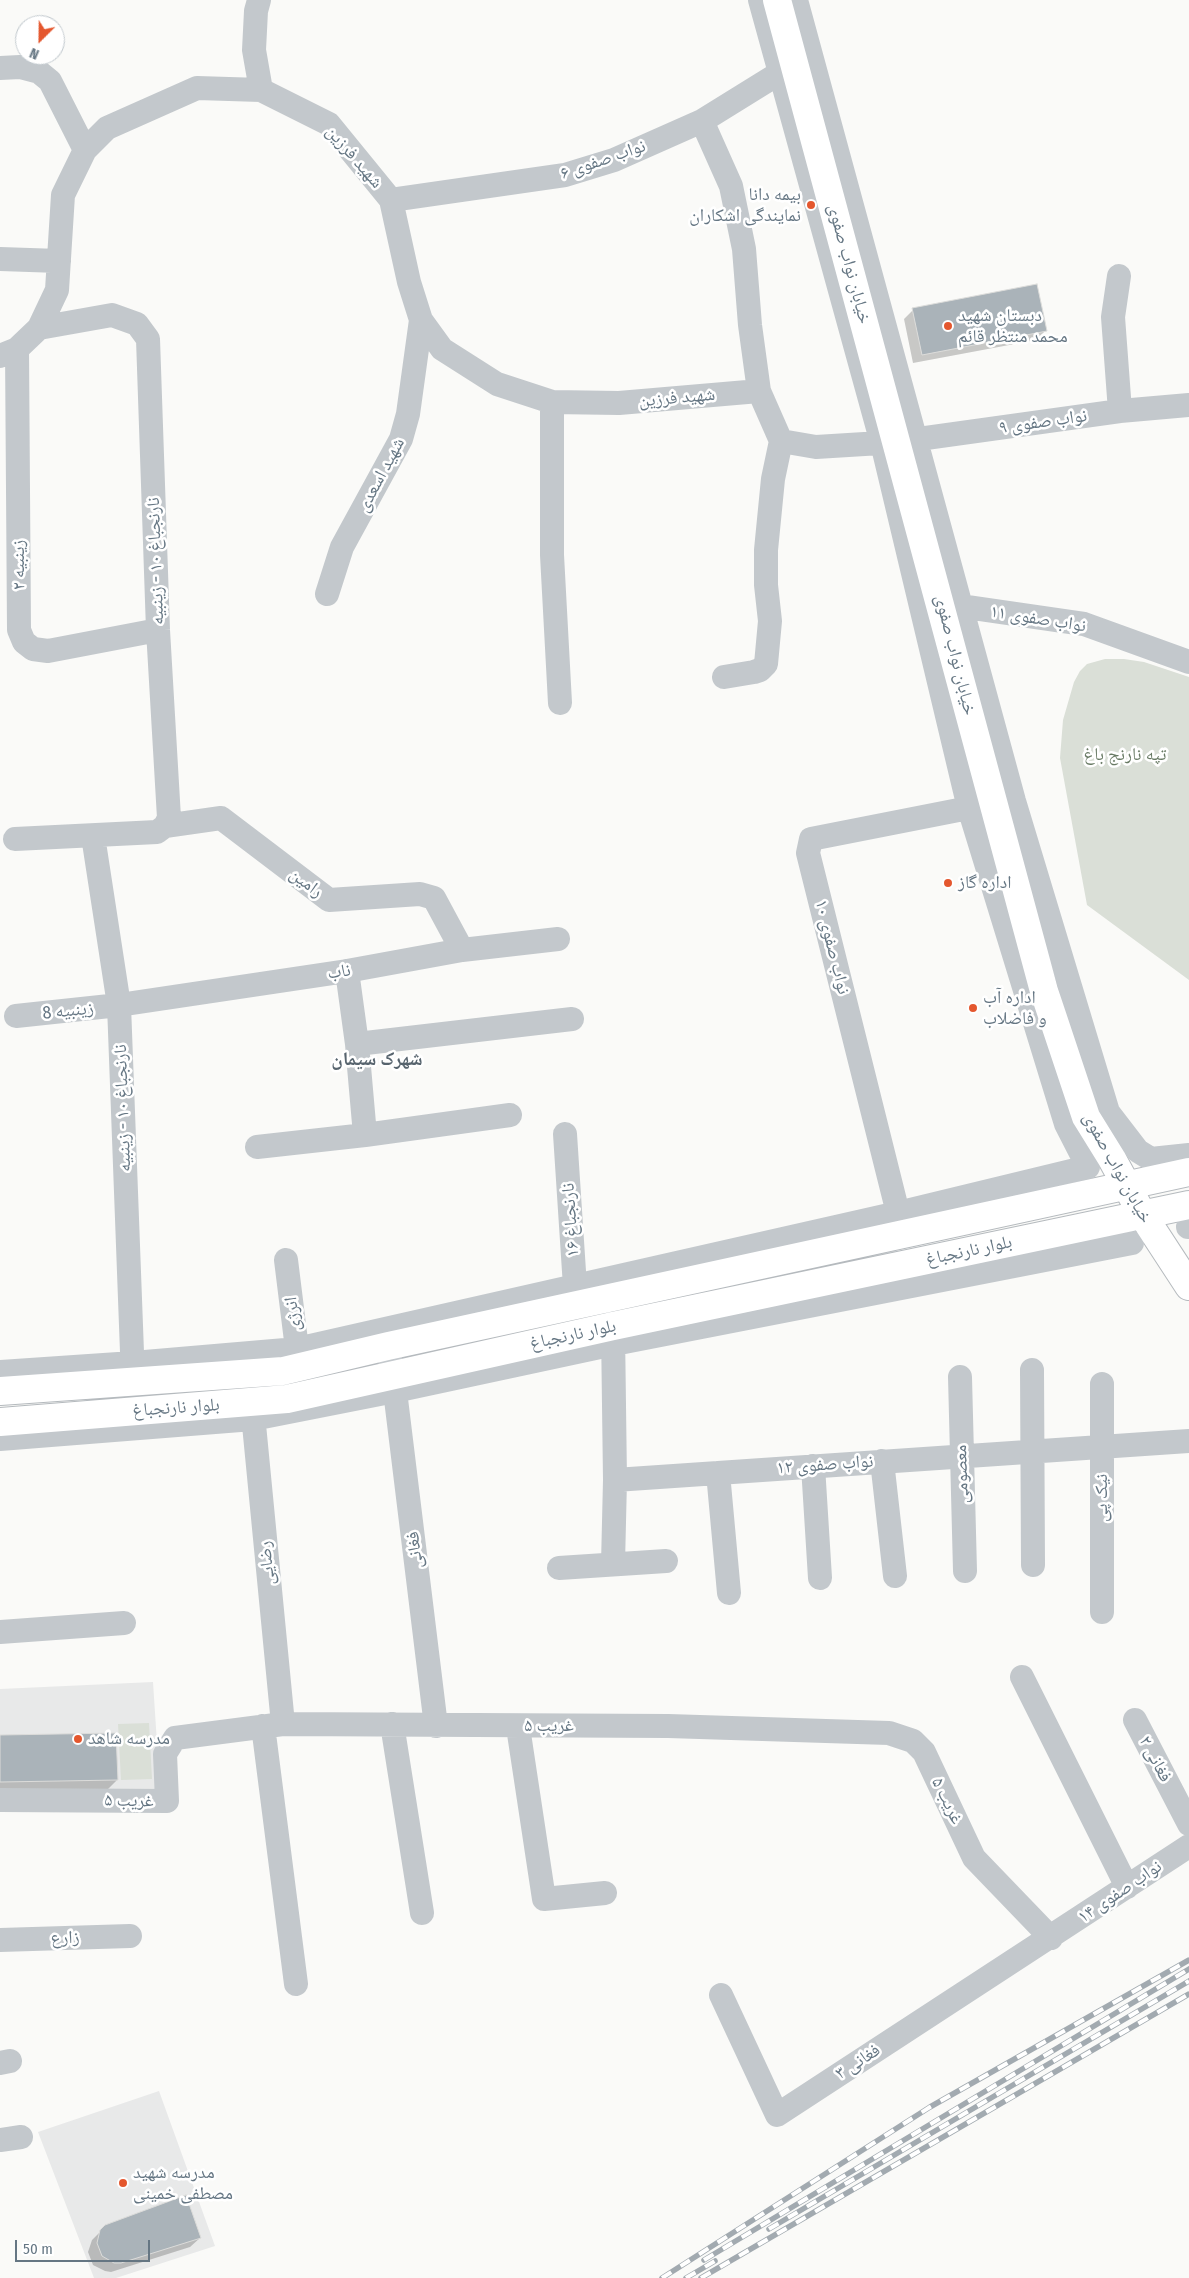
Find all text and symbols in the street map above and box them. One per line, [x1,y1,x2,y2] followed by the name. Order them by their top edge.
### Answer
[15,15,65,65] north arrow
[27,44,42,63] text: N
[321,121,387,193] street label: شهید فرزین
[558,135,648,185] street label: نواب صفوی ۶
[689,184,801,226] place label: بیمه دانا نمایندگی اشکاران
[805,199,817,211] marker: بیمه دانا نمایندگی اشکاران
[823,202,875,326] street label: خیابان نواب صفوی
[958,305,1068,348] place label: دبستان شهید محمد منتظر قائم
[942,320,954,332] marker: دبستان شهید محمد منتظر قائم
[638,384,716,412] street label: شهید فرزین
[998,405,1088,439] street label: نواب صفوی ۹
[352,434,410,516] street label: شهید اسعدی
[143,497,169,625] street label: نارنجباغ ۱۰ - زینبیه
[8,540,30,590] street label: زینبیه ۲
[930,593,980,717] street label: خیابان نواب صفوی
[988,601,1088,637] street label: نواب صفوی ۱۱
[1083,744,1167,766] park label: تپه نارنج باغ
[285,863,327,903] street label: رامین
[958,872,1012,894] place label: اداره گاز
[942,877,954,889] marker: اداره گاز
[810,897,854,997] street label: نواب صفوی ۱۰
[326,960,352,984] street label: ناب
[983,987,1047,1030] place label: اداره آب و فاضلاب
[41,998,95,1024] street label: زینبیه 8
[967,1002,979,1014] marker: اداره آب و فاضلاب
[110,1044,136,1172] street label: نارنجباغ ۱۰ - زینبیه
[331,1049,423,1071] district label: شهرک سیمان
[1078,1109,1156,1227] street label: خیابان نواب صفوی
[558,1182,584,1258] street label: نارنجباغ ۱۶
[924,1231,1014,1271] street label: بلوار نارنجباغ
[280,1296,306,1332] street label: انرژی
[528,1315,618,1355] street label: بلوار نارنجباغ
[132,1394,220,1422] street label: بلوار نارنجباغ
[950,1444,974,1504] street label: معصومی
[776,1451,874,1479] street label: نواب صفوی ۱۲
[1091,1474,1113,1522] street label: نیک پی
[402,1530,428,1570] street label: فغانی
[254,1540,280,1586] street label: رضایی
[524,1715,574,1737] street label: غریب ۵
[88,1728,170,1750] place label: مدرسه شاهد
[1134,1732,1176,1786] street label: فغانی ۲
[72,1733,84,1745] marker: مدرسه شاهد
[926,1774,968,1828] street label: غریب ۵
[104,1790,154,1812] street label: غریب ۵
[1074,1856,1166,1928] street label: نواب صفوی ۱۴
[50,1927,80,1949] street label: زارع
[831,2040,885,2084] street label: فغانی ۳
[133,2162,233,2204] place label: مدرسه شهید مصطفی خمینی
[117,2177,129,2189] marker: مدرسه شهید مصطفی خمینی
[18,2230,152,2262] scale bar
[23,2240,53,2258] text: 50 m

